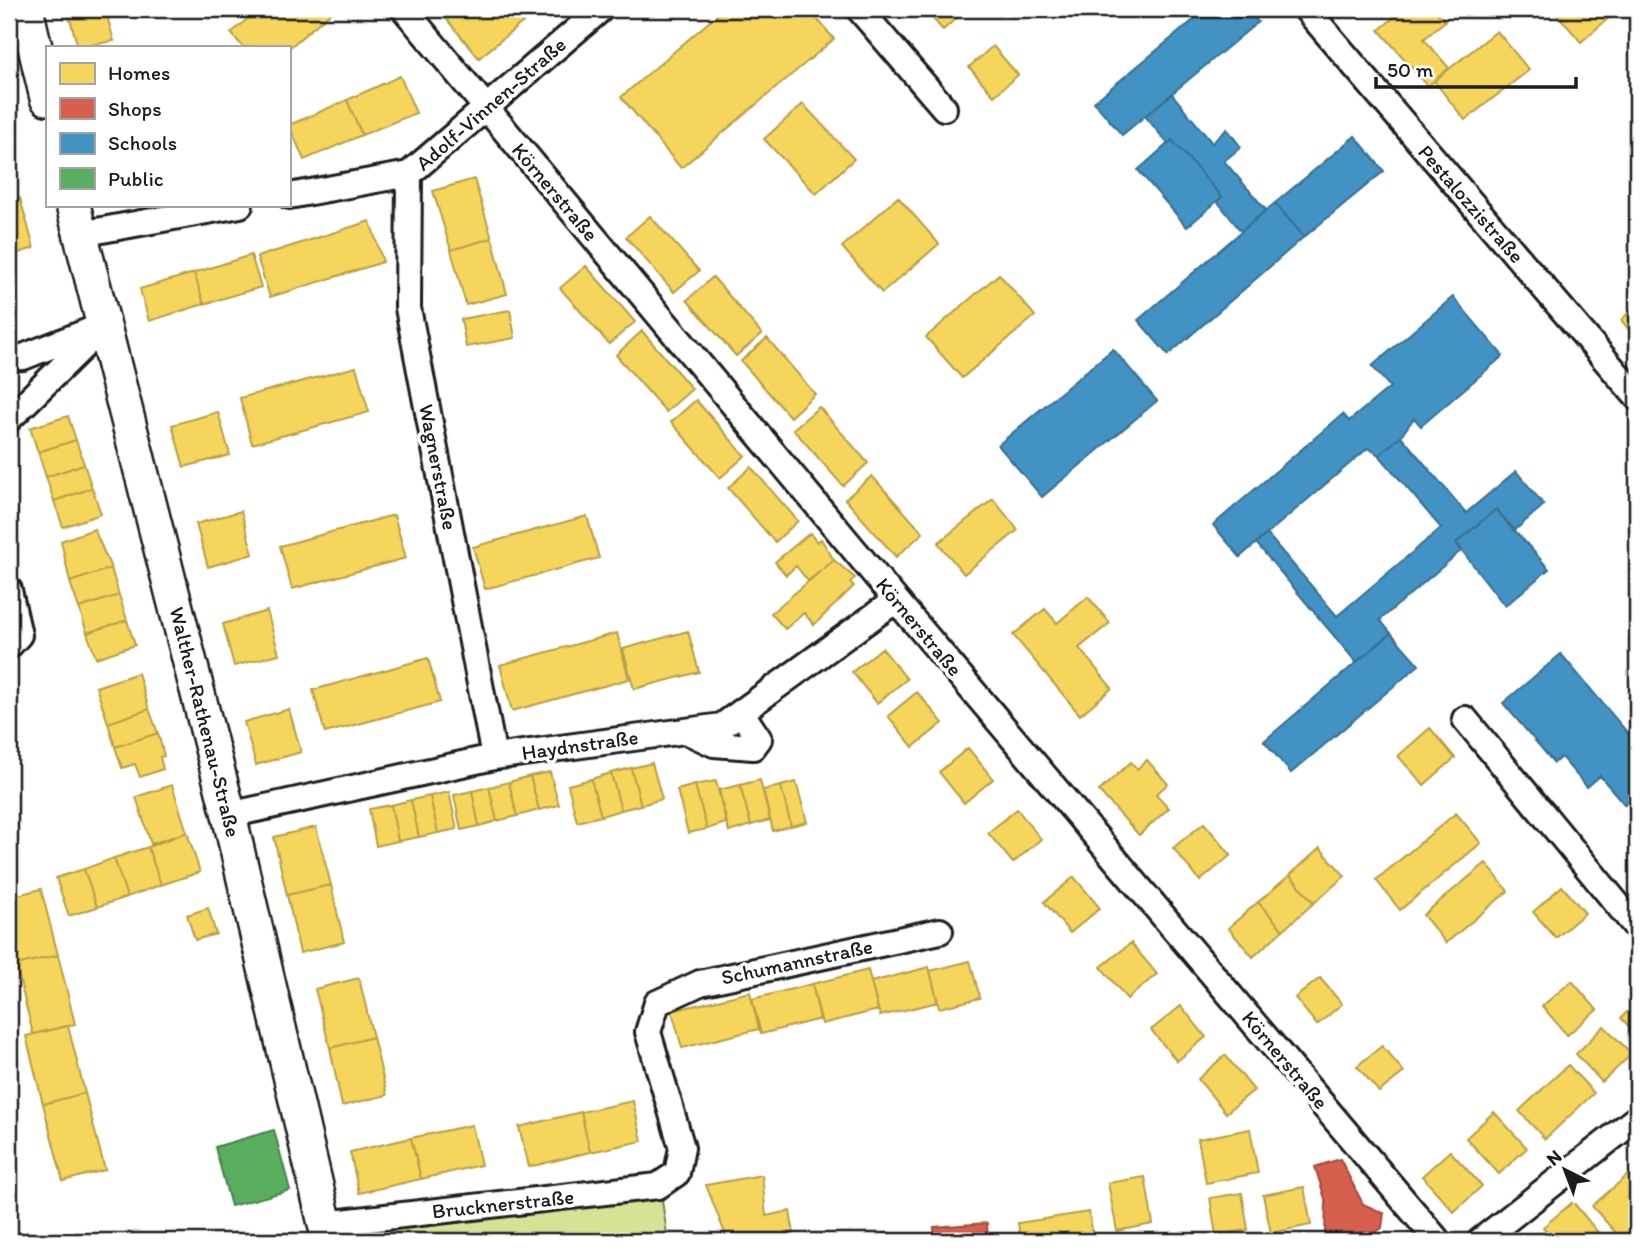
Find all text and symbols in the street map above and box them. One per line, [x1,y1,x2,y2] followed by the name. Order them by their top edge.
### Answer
[410,32,571,176] street label: Adolf-Vinnen-Straße
[46,46,290,206] legend
[1376,46,1576,90] scale bar
[1387,57,1434,82] text: 50 m
[108,60,170,85] text: Homes
[108,96,162,121] text: Shops
[108,130,177,155] text: Schools
[507,137,604,246] street label: Körnerstraße
[1413,139,1530,268] street label: Pestalozzistraße
[108,166,164,191] text: Public
[414,402,463,532] street label: Wagnerstraße
[871,572,968,681] street label: Körnerstraße
[165,604,246,840] street label: Walther-Rathenau-Straße
[520,724,640,765] street label: Haydnstraße
[719,933,875,990] street label: Schumannstraße
[1237,1005,1334,1114] street label: Körnerstraße
[1530,1134,1600,1204] north arrow
[1541,1145,1566,1171] text: N
[431,1184,575,1223] street label: Brucknerstraße

